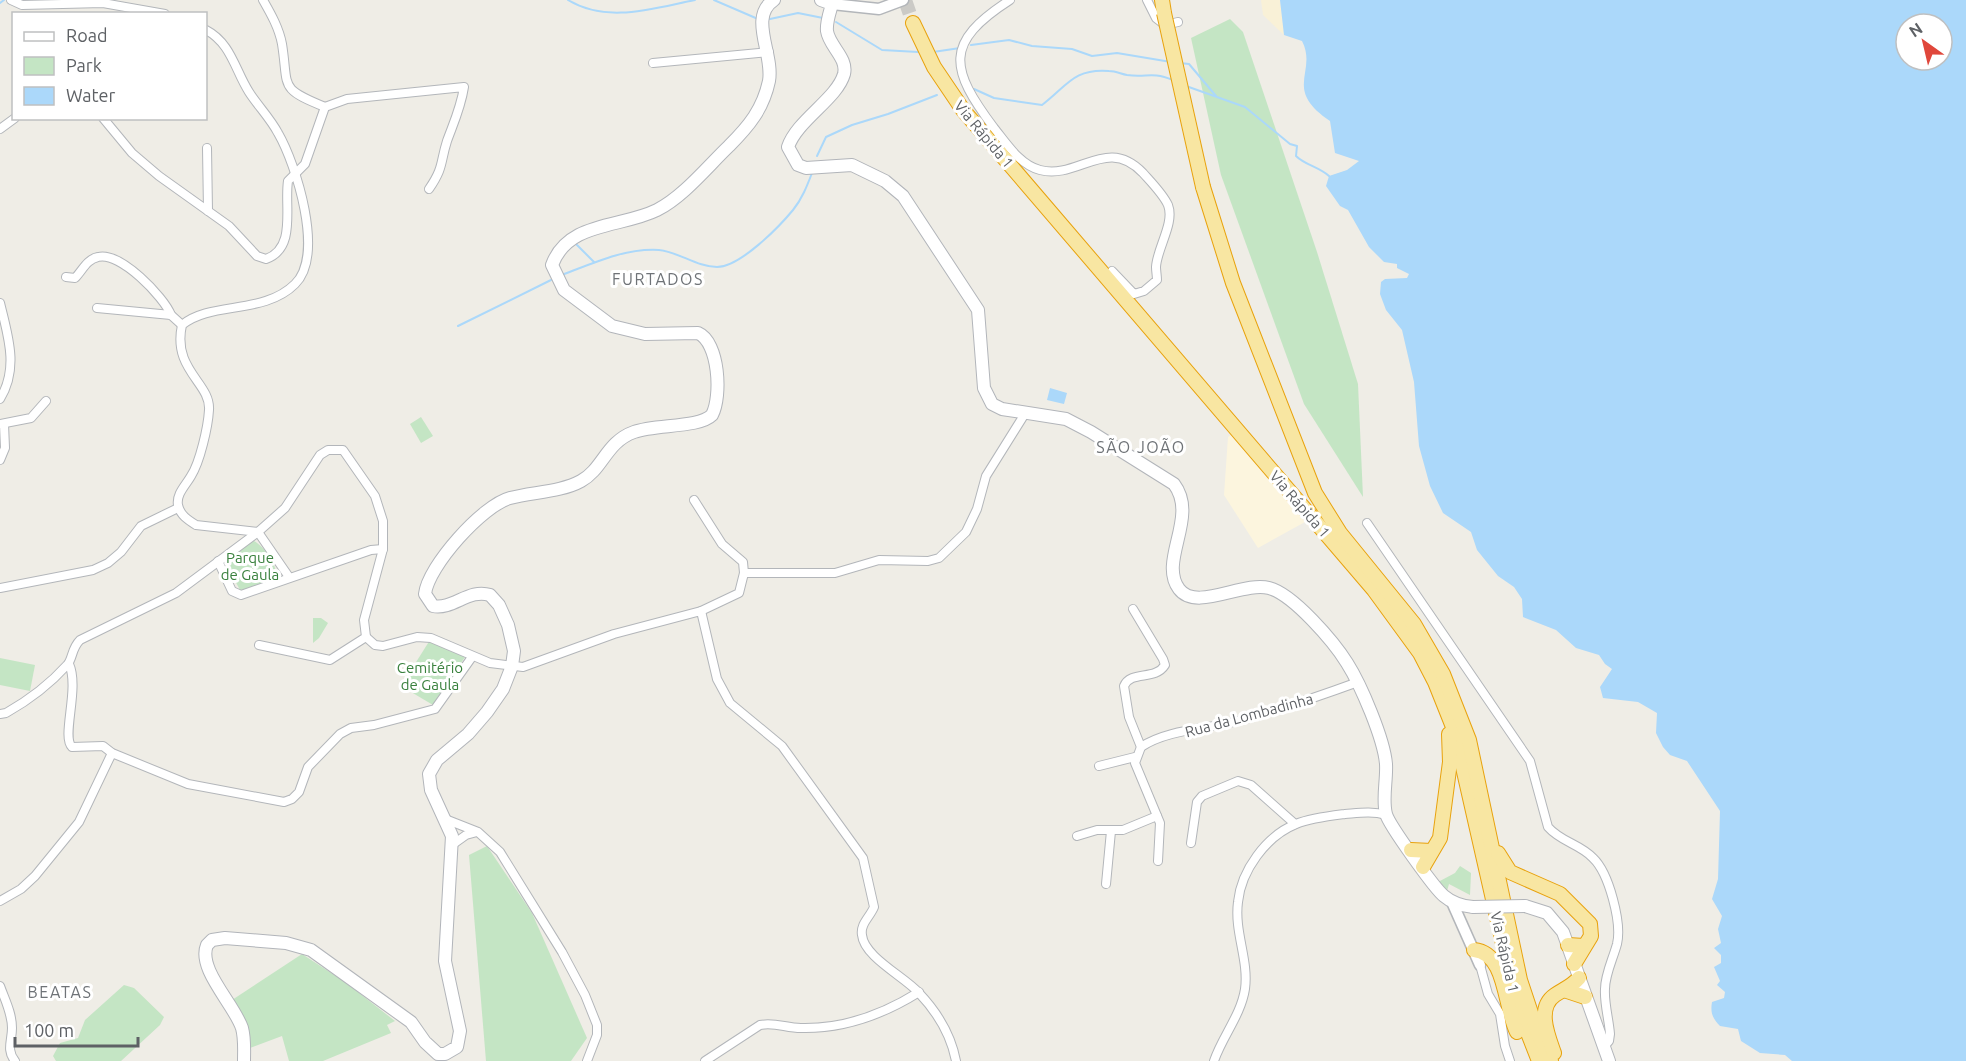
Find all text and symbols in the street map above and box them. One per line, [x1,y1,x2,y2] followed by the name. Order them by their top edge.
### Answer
[12,12,207,120] legend
[1894,12,1954,72] north arrow
[1906,19,1926,40] text: N
[66,25,108,45] text: Road
[66,55,102,75] text: Park
[66,85,116,105] text: Water
[951,97,1017,171] street label: Via Rápida 1
[612,270,704,288] district label: FURTADOS
[1096,437,1186,456] district label: SÃO JOÃO
[1266,467,1334,541] street label: Via Rápida 1
[221,549,279,583] park label: Parque de Gaula
[397,659,463,693] park label: Cemitério de Gaula
[1183,690,1315,740] street label: Rua da Lombadinha
[1487,910,1523,994] street label: Via Rápida 1
[28,983,92,1001] district label: BEATAS
[15,1010,138,1048] scale bar
[24,1020,74,1040] text: 100 m

